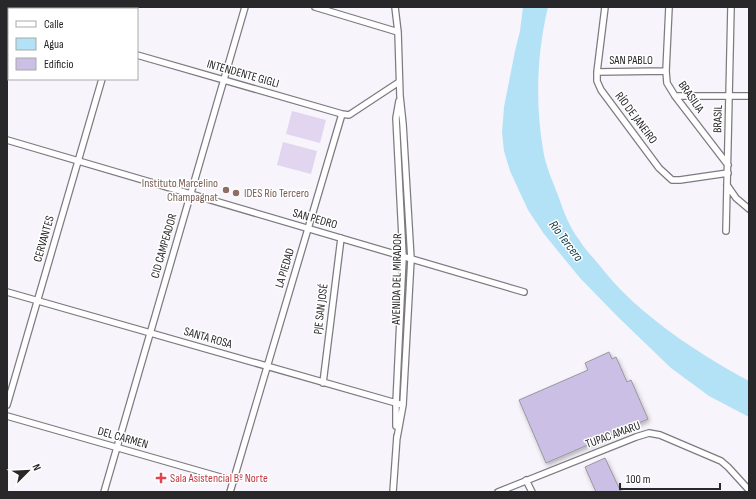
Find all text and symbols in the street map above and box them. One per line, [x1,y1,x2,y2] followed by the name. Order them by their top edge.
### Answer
[8,8,138,80] legend
[44,17,64,32] text: Calle
[43,37,64,52] text: Agua
[609,53,653,68] street label: SAN PABLO
[44,57,73,72] text: Edificio
[205,57,281,91] street label: INTENDENTE GIGLI
[675,78,708,117] street label: BRASILIA
[612,89,660,147] street label: RÍO DE JANEIRO
[710,104,726,133] street label: BRASIL
[142,176,218,205] place label: Instituto Marcelino Champagnat
[221,185,231,195] marker: Instituto Marcelino Champagnat
[244,186,309,201] place label: IDES Río Tercero
[231,188,241,198] marker: IDES Río Tercero
[291,206,339,233] street label: SAN PEDRO
[148,212,181,280] street label: CID CAMPEADOR
[30,214,58,264] street label: CERVANTES
[545,217,587,265] water label: Río Tercero
[389,233,405,326] street label: AVENIDA DEL MIRADOR
[272,246,298,290] street label: LA PIEDAD
[310,283,332,335] street label: PJE SAN JOSÉ
[182,324,235,352] street label: SANTA ROSA
[584,418,642,452] street label: TUPAC AMARU
[96,424,150,452] street label: DEL CARMEN
[8,451,48,491] north arrow
[30,462,44,473] text: N
[620,465,720,491] scale bar
[170,471,268,486] place label: Sala Asistencial Bº Norte
[155,472,167,484] marker: Sala Asistencial Bº Norte
[626,472,651,487] text: 100 m

